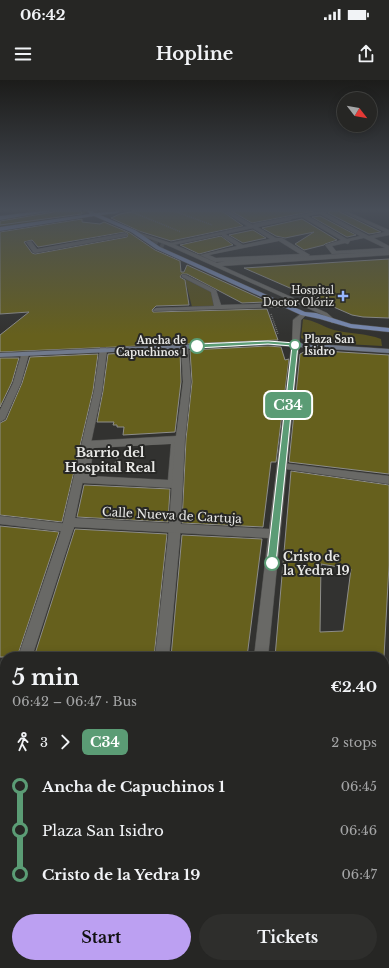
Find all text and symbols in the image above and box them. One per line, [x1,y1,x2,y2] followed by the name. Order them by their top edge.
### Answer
[20,5,65,24] text: 06:42
[12,43,34,65] icon: menu
[156,43,233,65] text: Hopline
[355,43,377,65] icon: share
[337,92,377,132] north arrow
[337,92,377,132] map controls
[263,284,334,309] place label: Hospital Doctor Olóriz
[337,290,349,302] marker: Hospital Doctor Olóriz
[304,333,355,358] place label: Plaza San Isidro
[116,334,187,359] place label: Ancha de Capuchinos 1
[189,338,205,354] marker: Ancha de Capuchinos 1
[289,339,301,351] marker: Plaza San Isidro
[265,392,311,418] line badge: C34
[273,396,303,414] text: C34
[64,444,156,476] district label: Barrio del Hospital Real
[102,504,243,526] street label: Calle Nueva de Cartuja
[283,549,350,578] place label: Cristo de la Yedra 19
[264,555,280,571] marker: Cristo de la Yedra 19
[12,664,79,691] text: 5 min
[331,677,377,696] text: €2.40
[12,693,137,710] text: 06:42 – 06:47 · Bus
[12,731,34,753] icon: walk
[54,731,76,753] icon: forward
[90,733,120,751] text: C34
[40,734,48,751] text: 3
[331,734,377,751] text: 2 stops
[42,777,225,796] text: Ancha de Capuchinos 1
[341,778,377,795] text: 06:45
[42,821,164,840] text: Plaza San Isidro
[340,822,377,839] text: 06:46
[42,865,200,884] text: Cristo de la Yedra 19
[342,866,377,883] text: 06:47
[12,914,191,960] button: Start
[199,914,377,960] button: Tickets

